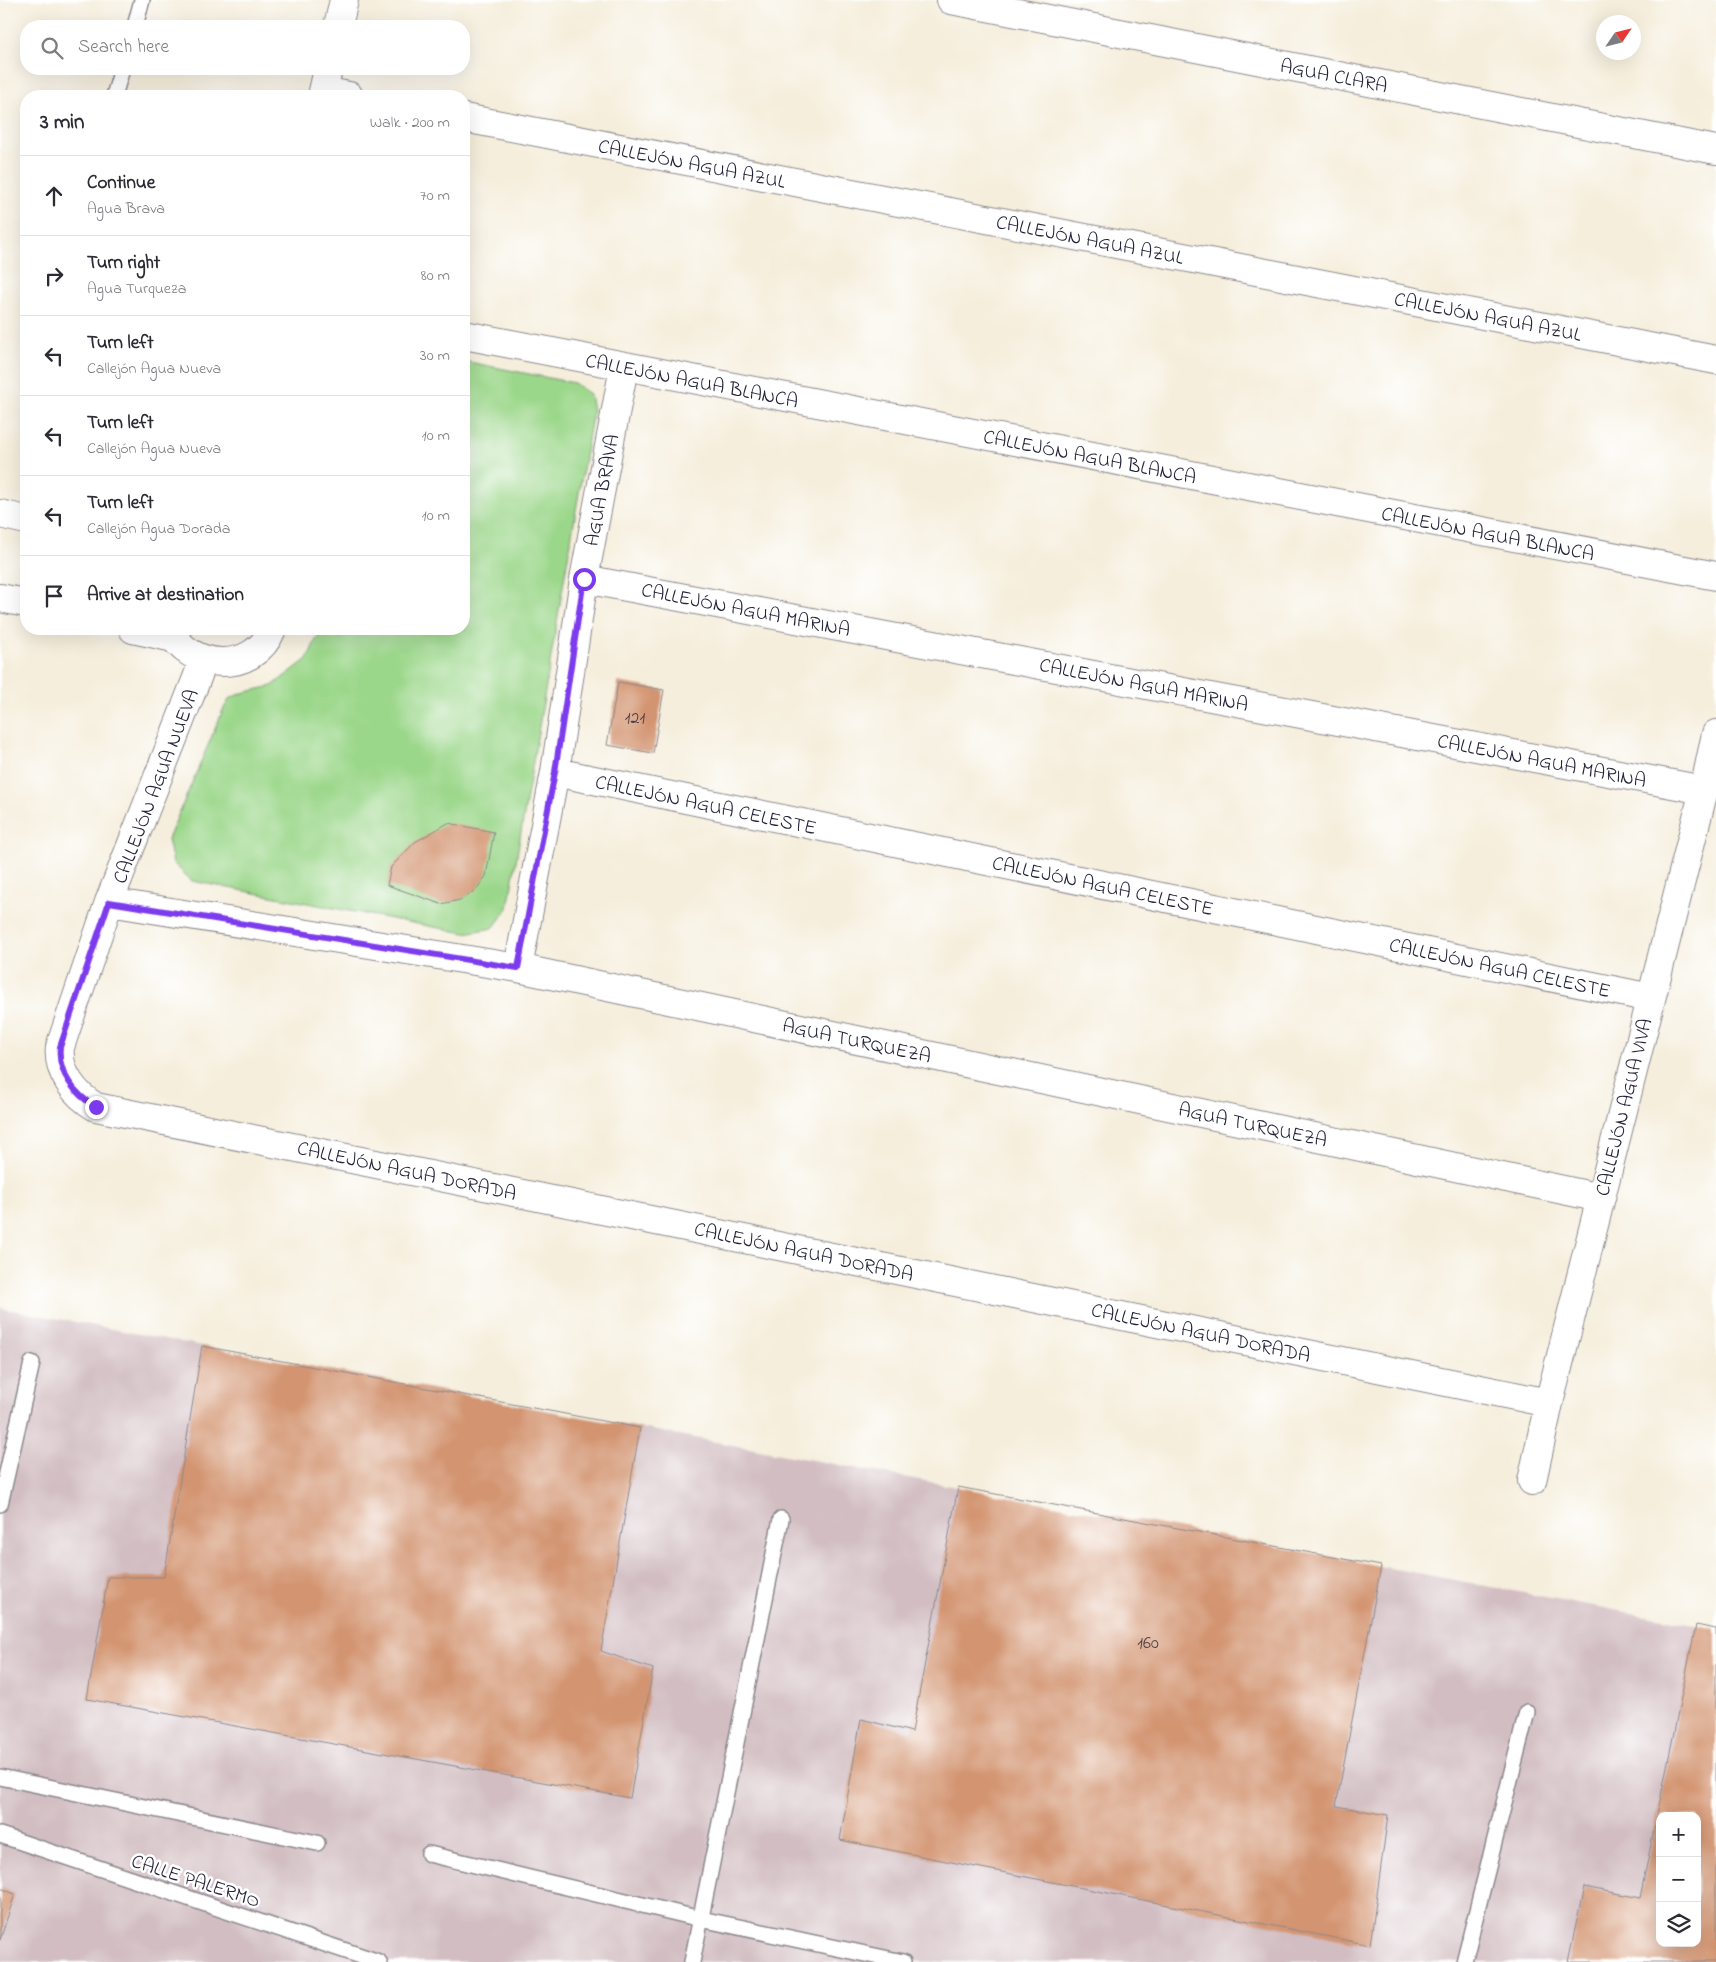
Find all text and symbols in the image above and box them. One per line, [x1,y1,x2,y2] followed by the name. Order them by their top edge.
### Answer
[1596,15,1641,60] north arrow
[20,20,470,75] search box
[38,34,66,62] icon: search
[78,34,169,61] text: Search here
[1277,53,1390,102] street label: AGUA CLARA
[40,108,84,138] text: 3 min
[370,111,450,135] text: Walk · 200 m
[595,133,788,198] street label: CALLEJÓN AGUA AZUL
[87,170,155,197] text: Continue
[40,182,68,210] icon: ahead
[420,184,450,208] text: 70 m
[87,197,165,221] text: Agua Brava
[993,209,1186,274] street label: CALLEJÓN AGUA AZUL
[87,250,160,277] text: Turn right
[40,262,68,290] icon: right
[421,264,450,288] text: 80 m
[87,277,186,301] text: Agua Turqueza
[1391,286,1584,351] street label: CALLEJÓN AGUA AZUL
[87,330,154,357] text: Turn left
[40,342,68,370] icon: left
[420,344,450,368] text: 30 m
[583,348,801,417] street label: CALLEJÓN AGUA BLANCA
[87,357,221,381] text: Callejón Agua Nueva
[87,410,154,437] text: Turn left
[40,422,68,450] icon: left
[422,424,450,448] text: 10 m
[981,424,1199,493] street label: CALLEJÓN AGUA BLANCA
[578,432,629,549] street label: AGUA BRAVA
[87,437,221,461] text: Callejón Agua Nueva
[87,490,154,517] text: Turn left
[1379,501,1597,570] street label: CALLEJÓN AGUA BLANCA
[40,502,68,530] icon: left
[422,504,450,528] text: 10 m
[87,517,230,541] text: Callejón Agua Dorada
[573,568,596,591] route start
[638,577,853,646] street label: CALLEJÓN AGUA MARINA
[40,582,68,610] icon: arrive
[87,582,244,609] text: Arrive at destination
[1036,652,1251,721] street label: CALLEJÓN AGUA MARINA
[107,685,208,888] street label: CALLEJÓN AGUA NUEVA
[625,706,645,732] house number: 121
[1434,728,1649,797] street label: CALLEJÓN AGUA MARINA
[592,769,819,844] street label: CALLEJÓN AGUA CELESTE
[989,850,1216,925] street label: CALLEJÓN AGUA CELESTE
[1386,932,1613,1007] street label: CALLEJÓN AGUA CELESTE
[779,1013,934,1072] street label: AGUA TURQUEZA
[1589,1016,1662,1200] street label: CALLEJÓN AGUA VIVA
[85,1096,108,1119] route end
[1175,1097,1330,1156] street label: AGUA TURQUEZA
[294,1135,519,1210] street label: CALLEJÓN AGUA DORADA
[691,1216,916,1291] street label: CALLEJÓN AGUA DORADA
[1088,1297,1313,1372] street label: CALLEJÓN AGUA DORADA
[1137,1631,1159,1657] house number: 160
[1656,1812,1701,1947] map controls
[1656,1812,1701,1857] button: +
[127,1848,263,1917] street label: CALLE PALERMO
[1656,1857,1701,1902] button: −
[1656,1902,1701,1947] button: layers

